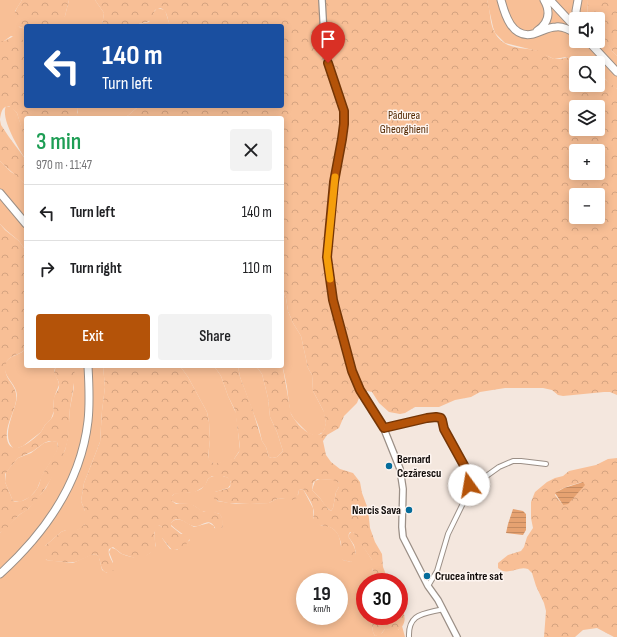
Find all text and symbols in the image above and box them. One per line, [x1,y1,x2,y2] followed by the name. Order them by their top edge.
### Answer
[569,12,605,224] map controls
[569,12,605,48] button: sound
[311,22,345,63] pin
[317,28,339,50] icon: arrive
[102,39,163,72] text: 140 m
[36,40,88,92] icon: left
[569,56,605,92] button: search
[102,73,153,94] text: Turn left
[569,100,605,136] button: layers
[380,108,428,137] park label: Pădurea Gheorghieni
[36,127,81,156] text: 3 min
[230,129,272,171] button: close
[569,144,605,180] button: +
[36,157,92,173] text: 970 m · 11:47
[569,188,605,224] button: −
[36,202,58,224] icon: left
[70,203,115,222] text: Turn left
[242,203,272,222] text: 140 m
[36,258,58,280] icon: right
[70,259,122,278] text: Turn right
[243,259,272,278] text: 110 m
[36,314,150,360] button: Exit
[158,314,272,360] button: Share
[397,452,441,481] place label: Bernard Cezărescu
[384,461,394,471] marker: Bernard Cezărescu
[448,464,490,506] position arrow
[352,503,401,518] place label: Narcis Sava
[404,505,414,515] marker: Narcis Sava
[435,569,503,584] place label: Crucea între sat
[422,571,432,581] marker: Crucea între sat
[356,573,408,625] speed limit sign: 30
[313,582,331,606] text: 19
[313,603,331,615] text: km/h

